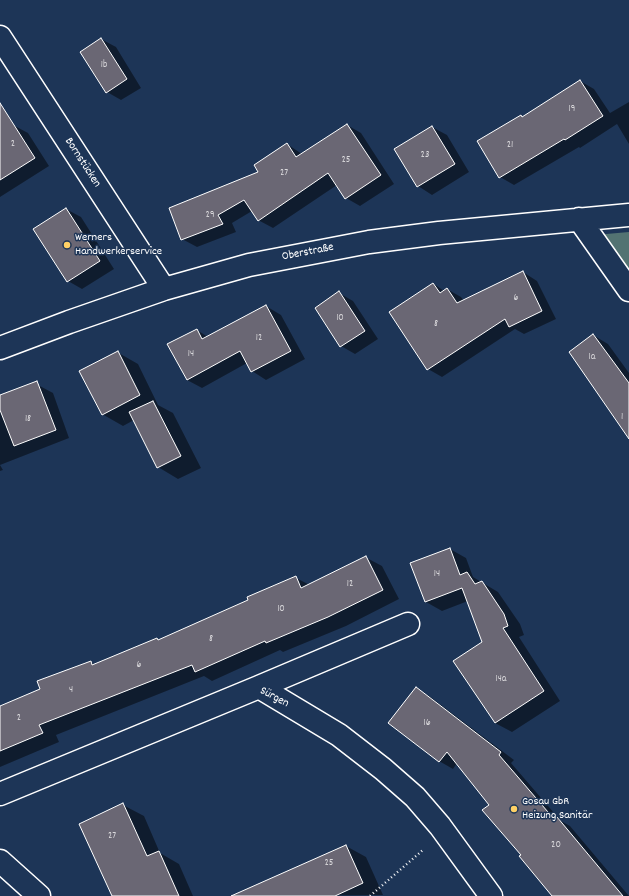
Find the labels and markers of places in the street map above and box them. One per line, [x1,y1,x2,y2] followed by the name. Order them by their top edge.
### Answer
[75,231,162,259] place label: Werners Handwerkerservice
[62,240,72,250] marker: Werners Handwerkerservice
[522,795,592,823] place label: Gosau GbR Heizung Sanitär
[509,804,519,814] marker: Gosau GbR Heizung Sanitär

